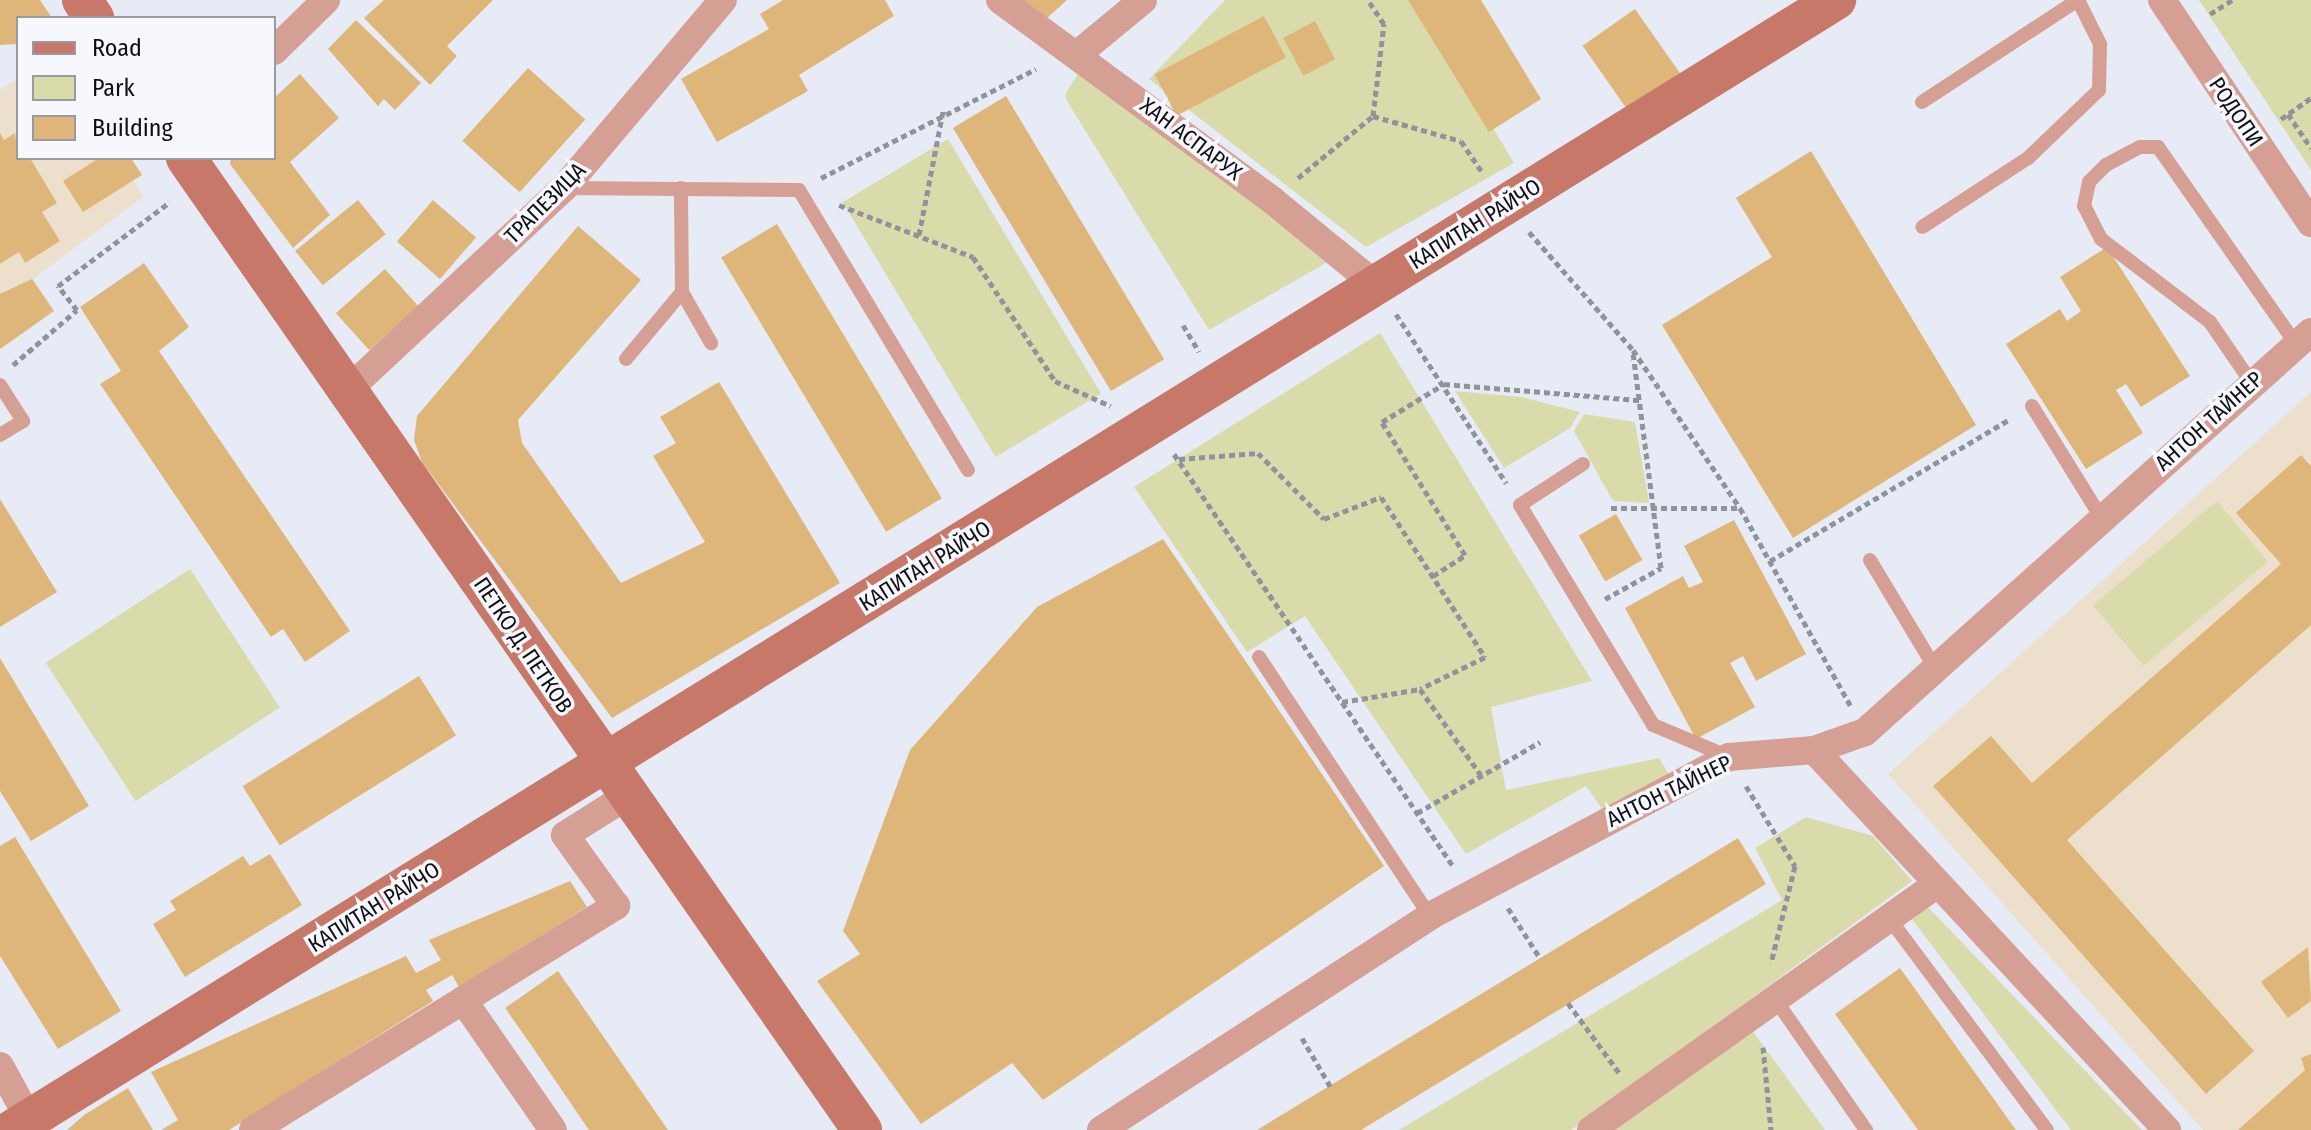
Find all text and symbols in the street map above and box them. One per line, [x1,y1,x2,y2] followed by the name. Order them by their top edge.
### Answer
[16,16,276,160] legend
[92,34,142,62] text: Road
[2203,72,2269,152] street label: РОДОПИ
[92,74,135,102] text: Park
[1135,92,1247,186] street label: ХАН АСПАРУХ
[92,114,173,142] text: Building
[499,157,591,249] street label: ТРАПЕЗИЦА
[1404,173,1546,275] street label: КАПИТАН РАЙЧО
[2150,366,2268,476] street label: АНТОН ТАЙНЕР
[854,515,996,617] street label: КАПИТАН РАЙЧО
[468,572,578,718] street label: ПЕТКО Д. ПЕТКОВ
[1602,749,1736,833] street label: АНТОН ТАЙНЕР
[303,856,445,958] street label: КАПИТАН РАЙЧО

